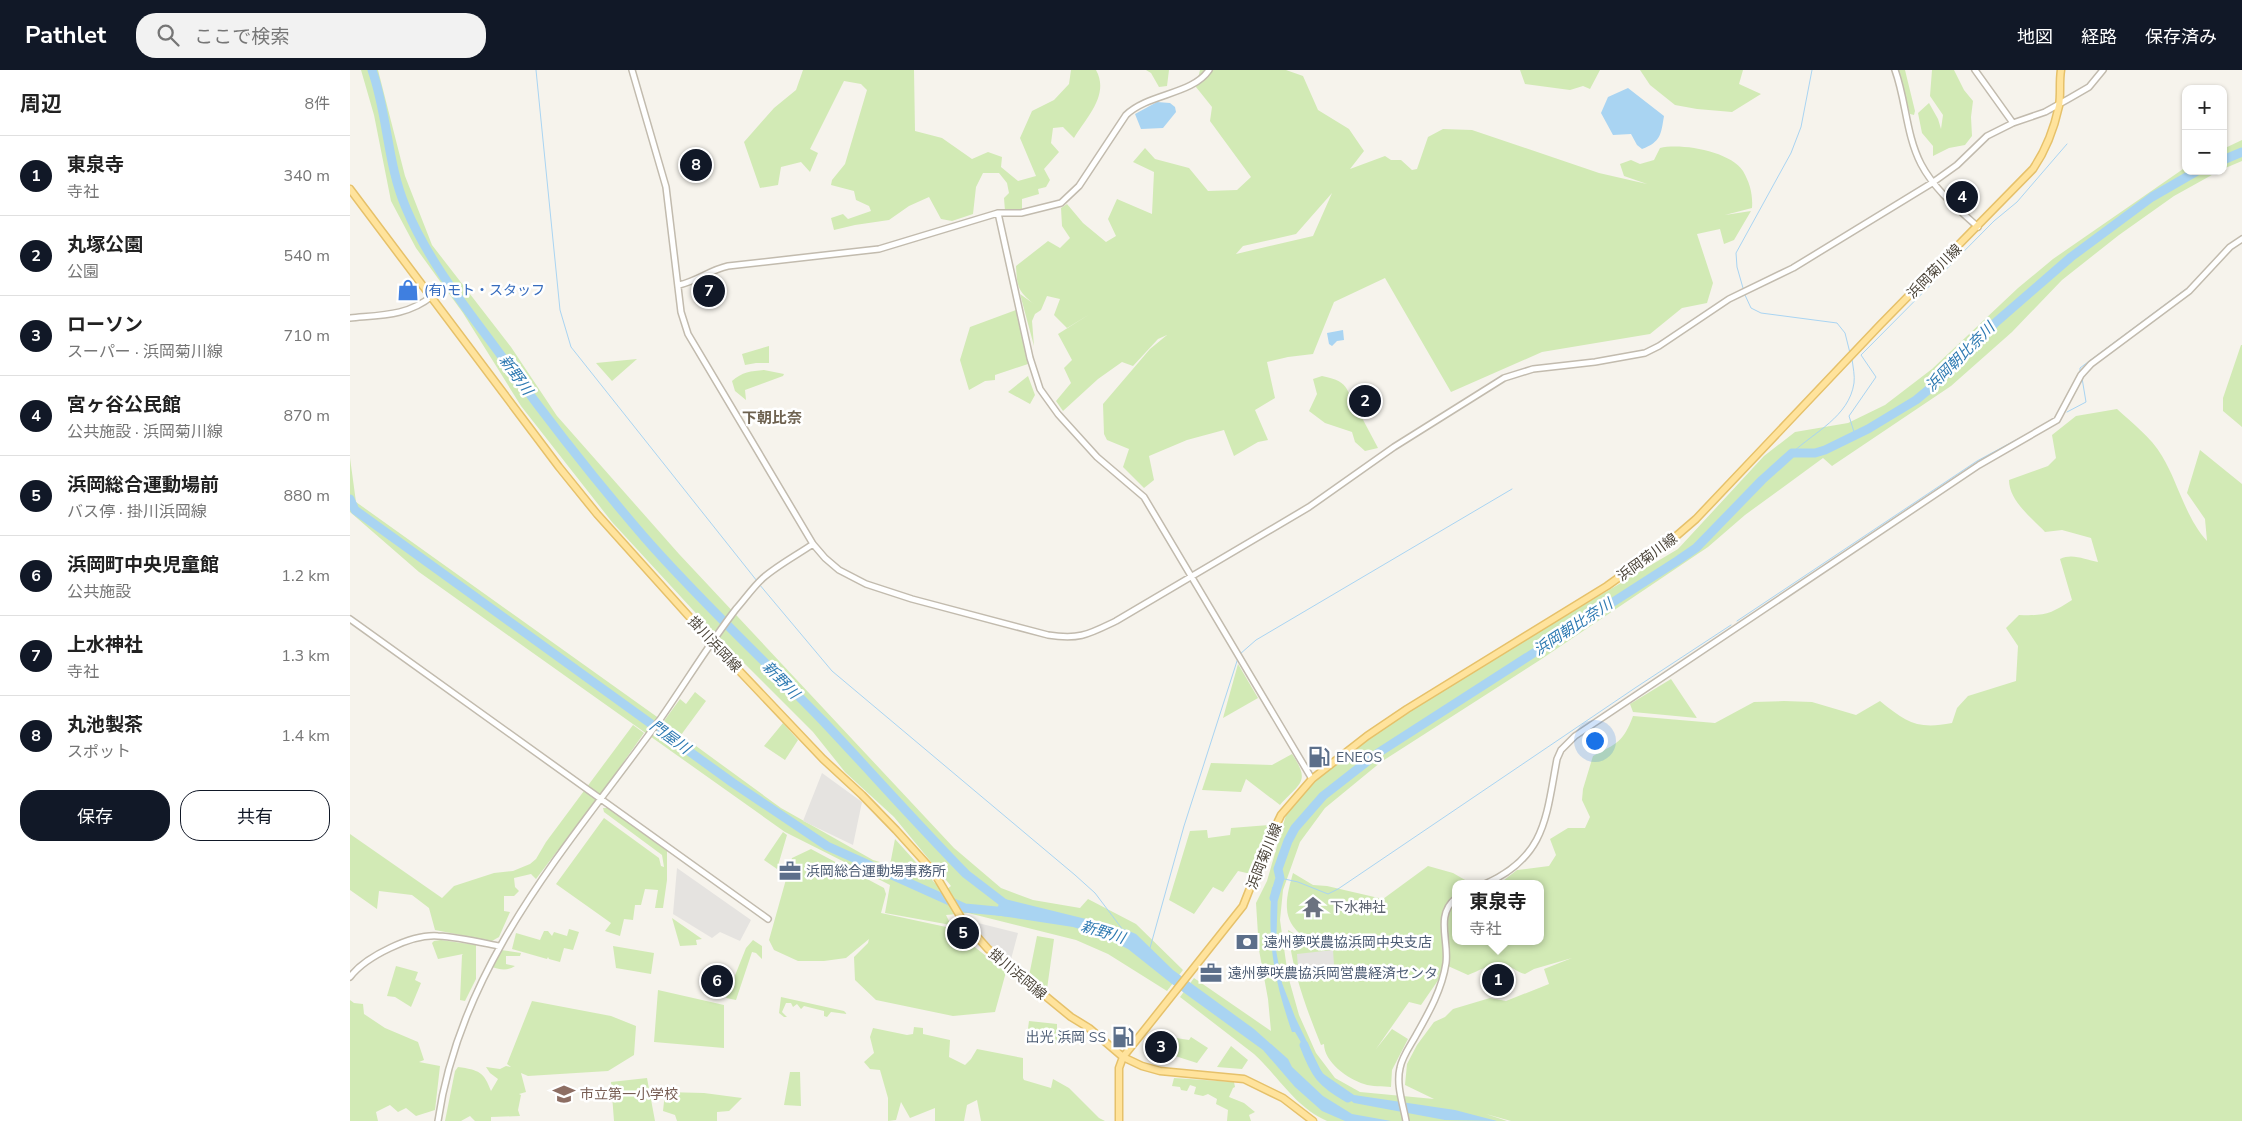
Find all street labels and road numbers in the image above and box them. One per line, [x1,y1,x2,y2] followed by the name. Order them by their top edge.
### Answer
[1903,240,1966,303] street label: 浜岡菊川線
[1613,529,1681,586] street label: 浜岡菊川線
[684,612,745,676] street label: 掛川浜岡線
[1243,820,1286,892] street label: 浜岡菊川線
[985,945,1051,1004] street label: 掛川浜岡線

